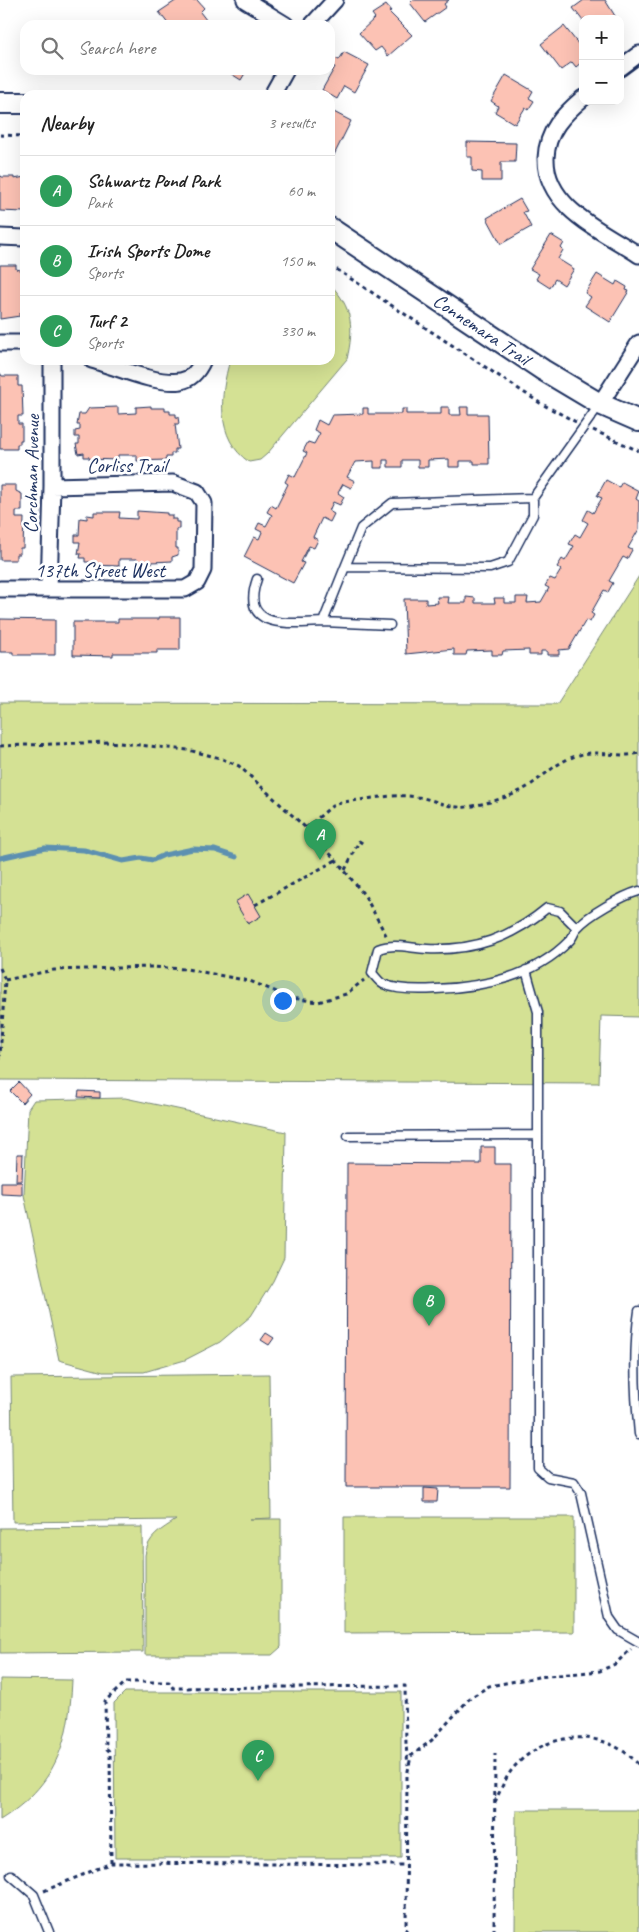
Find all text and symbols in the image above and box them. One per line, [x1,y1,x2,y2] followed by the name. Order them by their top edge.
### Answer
[579,15,624,105] map controls
[579,15,624,60] button: +
[20,20,335,75] search box
[38,34,66,62] icon: search
[78,36,155,60] text: Search here
[579,60,624,105] button: −
[40,110,93,136] text: Nearby
[268,113,315,133] text: 3 results
[87,169,220,193] text: Schwartz Pond Park
[52,181,60,201] text: A
[288,181,315,201] text: 60 m
[87,193,112,213] text: Park
[87,239,209,263] text: Irish Sports Dome
[52,251,60,271] text: B
[281,251,315,271] text: 150 m
[87,263,123,283] text: Sports
[428,288,538,373] street label: Connemara Trail
[87,309,127,333] text: Turf 2
[52,321,60,341] text: C
[281,321,315,341] text: 330 m
[87,333,123,353] text: Sports
[18,413,45,534] street label: Corchman Avenue
[87,453,171,478] street label: Corliss Trail
[35,558,167,583] street label: 137th Street West
[304,819,336,860] pin: A
[270,988,296,1014] your location
[413,1285,445,1326] pin: B
[242,1740,274,1781] pin: C

